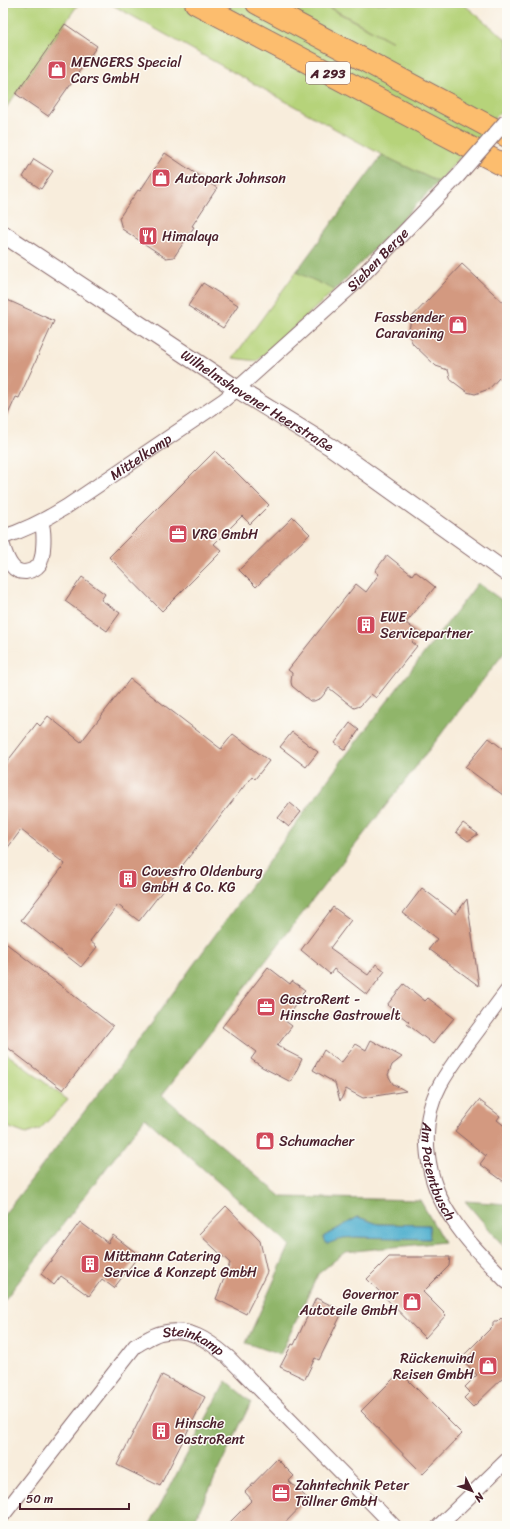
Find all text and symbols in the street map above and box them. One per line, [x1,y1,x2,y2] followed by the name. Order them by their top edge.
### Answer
[71,50,182,91] place label: MENGERS Special Cars GmbH
[46,59,68,81] shop icon: MENGERS Special Cars GmbH
[306,62,350,84] road number: A 293
[174,166,286,191] place label: Autopark Johnson
[150,167,172,189] shop icon: Autopark Johnson
[341,221,415,298] street label: Sieben Berge
[162,224,219,249] place label: Himalaya
[137,225,159,247] restaurant icon: Himalaya
[374,305,445,346] place label: Fassbender Caravaning
[447,314,469,336] shop icon: Fassbender Caravaning
[176,342,339,459] street label: Wilhelmshavener Heerstraße
[104,426,177,487] street label: Mittelkamp
[192,522,258,547] place label: VRG GmbH
[167,523,189,545] office icon: VRG GmbH
[380,605,473,646] place label: EWE Servicepartner
[355,614,377,636] building icon: EWE Servicepartner
[142,859,263,900] place label: Covestro Oldenburg GmbH & Co. KG
[117,868,139,890] building icon: Covestro Oldenburg GmbH & Co. KG
[280,987,401,1028] place label: GastroRent - Hinsche Gastrowelt
[255,996,277,1018] office icon: GastroRent - Hinsche Gastrowelt
[414,1121,463,1226] street label: Am Patentbusch
[279,1129,355,1154] place label: Schumacher
[254,1130,276,1152] shop icon: Schumacher
[104,1244,257,1285] place label: Mittmann Catering Service & Konzept GmbH
[79,1253,101,1275] building icon: Mittmann Catering Service & Konzept GmbH
[299,1282,399,1323] place label: Governor Autoteile GmbH
[401,1291,423,1313] shop icon: Governor Autoteile GmbH
[160,1319,231,1363] street label: Steinkamp
[393,1346,476,1387] place label: Rückenwind Reisen GmbH
[477,1355,499,1377] shop icon: Rückenwind Reisen GmbH
[175,1411,245,1452] place label: Hinsche GastroRent
[150,1420,172,1442] building icon: Hinsche GastroRent
[452,1471,492,1511] north arrow
[295,1473,410,1514] place label: Zahntechnik Peter Töllner GmbH
[270,1482,292,1504] office icon: Zahntechnik Peter Töllner GmbH
[20,1485,129,1511] scale bar
[469,1487,489,1507] text: N
[26,1488,53,1510] text: 50 m

